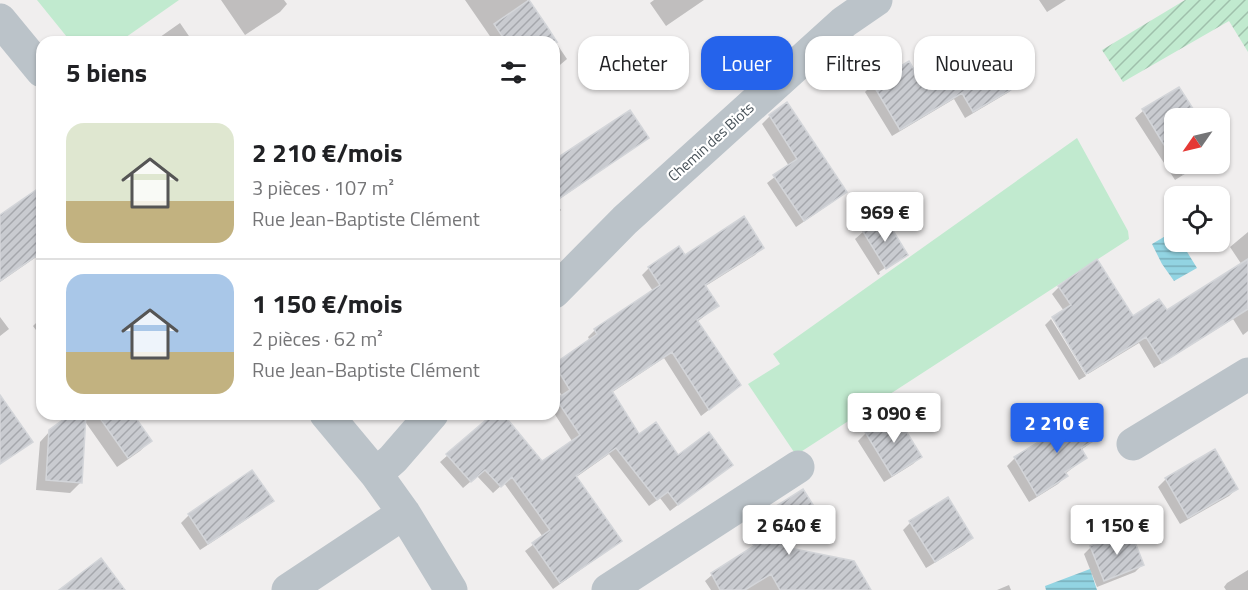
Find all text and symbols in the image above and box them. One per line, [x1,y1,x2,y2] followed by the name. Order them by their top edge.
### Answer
[578,36,689,90] chip: Acheter
[701,36,793,90] chip: Louer
[805,36,902,90] chip: Filtres
[914,36,1035,90] chip: Nouveau
[66,53,147,92] text: 5 biens
[497,56,530,89] icon: filters
[662,96,759,187] street label: Chemin des Biots
[1164,108,1230,174] north arrow
[1164,108,1230,252] map controls
[252,133,402,172] text: 2 210 €/mois
[114,147,186,219] icon: home
[252,172,394,203] text: 3 pièces · 107 m²
[1164,186,1230,252] button: locate
[843,192,927,243] pin: 969 €
[860,196,910,227] text: 969 €
[252,203,480,234] text: Rue Jean-Baptiste Clément
[252,284,402,323] text: 1 150 €/mois
[114,298,186,370] icon: home
[252,323,383,354] text: 2 pièces · 62 m²
[252,354,480,385] text: Rue Jean-Baptiste Clément
[839,393,949,444] pin: 3 090 €
[862,397,926,428] text: 3 090 €
[1002,403,1112,454] pin: 2 210 €
[1025,407,1089,438] text: 2 210 €
[734,505,844,556] pin: 2 640 €
[1062,505,1172,556] pin: 1 150 €
[757,509,821,540] text: 2 640 €
[1085,509,1149,540] text: 1 150 €

